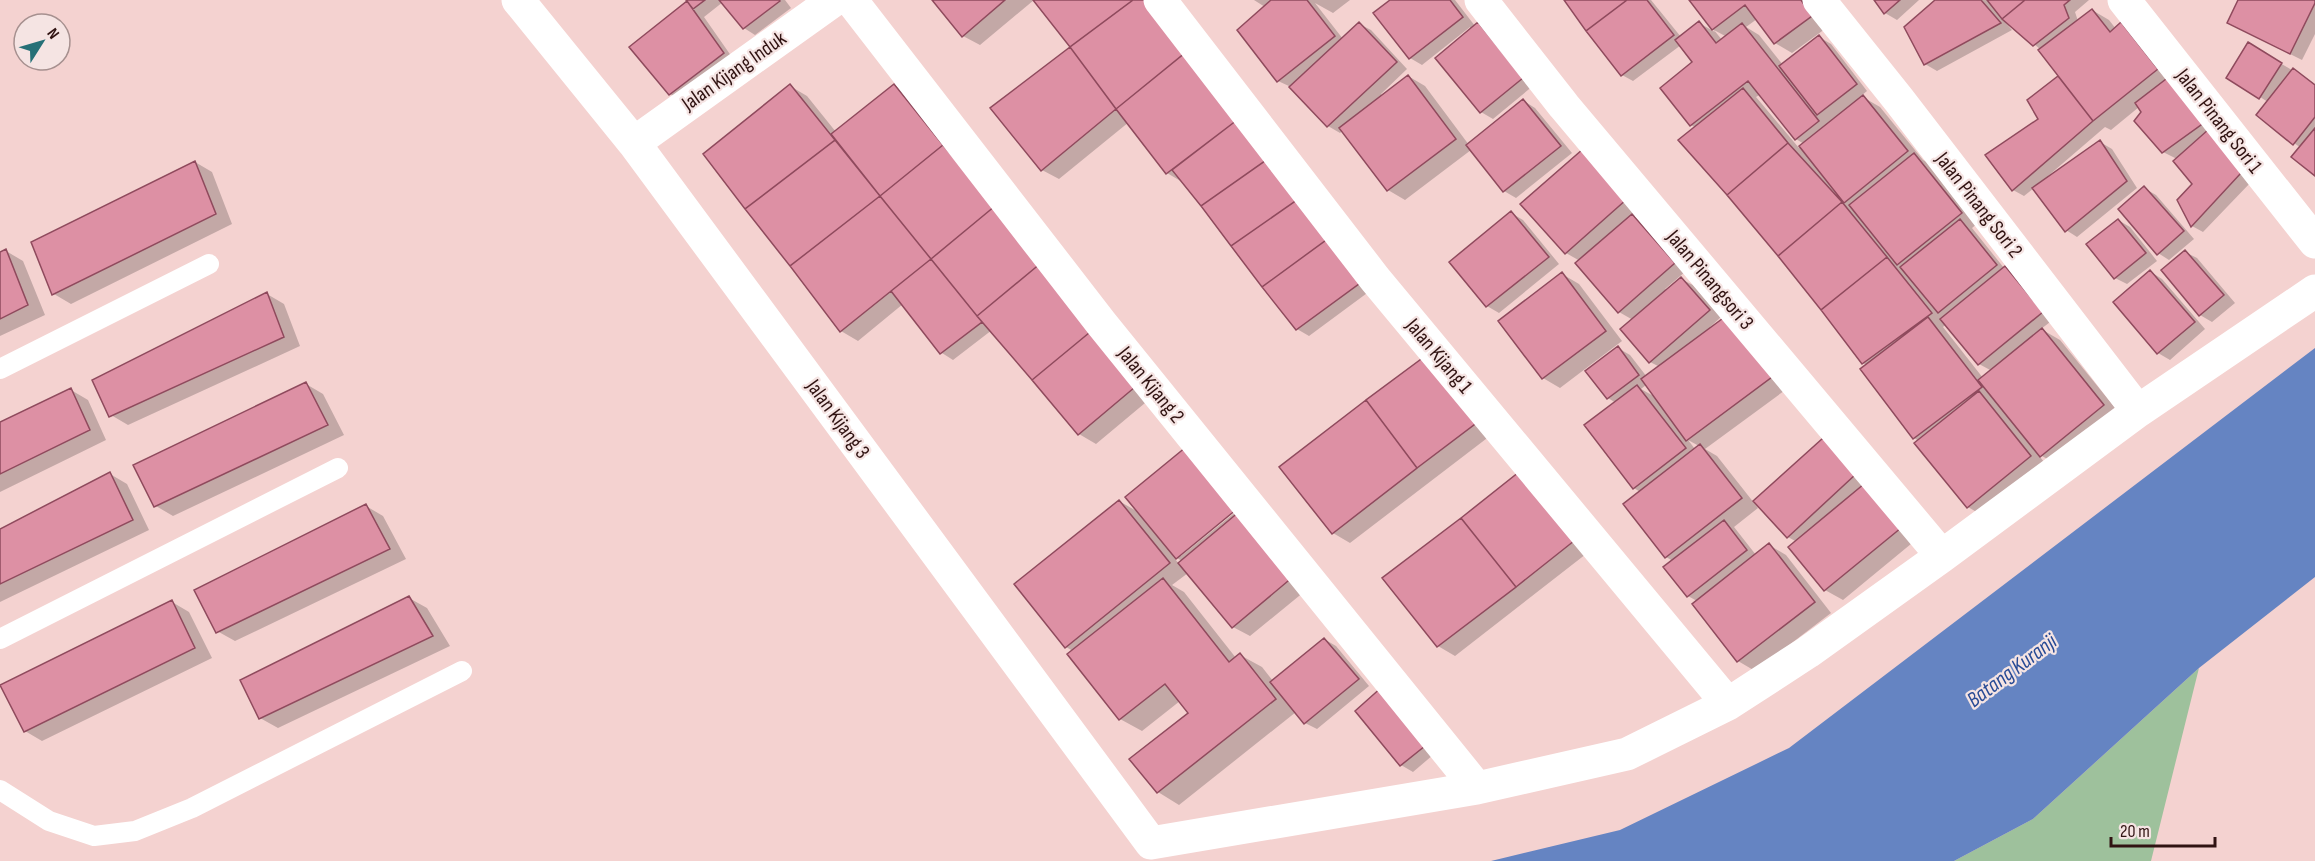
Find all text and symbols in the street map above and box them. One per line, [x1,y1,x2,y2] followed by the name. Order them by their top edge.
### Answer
[12,12,72,72] north arrow
[43,25,63,43] text: N
[676,26,791,117] street label: Jalan Kijang Induk
[2170,63,2268,179] street label: Jalan Pinang Sori 1
[1929,147,2028,263] street label: Jalan Pinang Sori 2
[1660,224,1759,335] street label: Jalan Pinangsori 3
[1400,313,1478,399] street label: Jalan Kijang 1
[1112,341,1189,428] street label: Jalan Kijang 2
[800,374,875,463] street label: Jalan Kijang 3
[1962,628,2063,714] water label: Batang Kuranji
[2111,810,2214,848] scale bar
[2120,821,2150,842] text: 20 m

